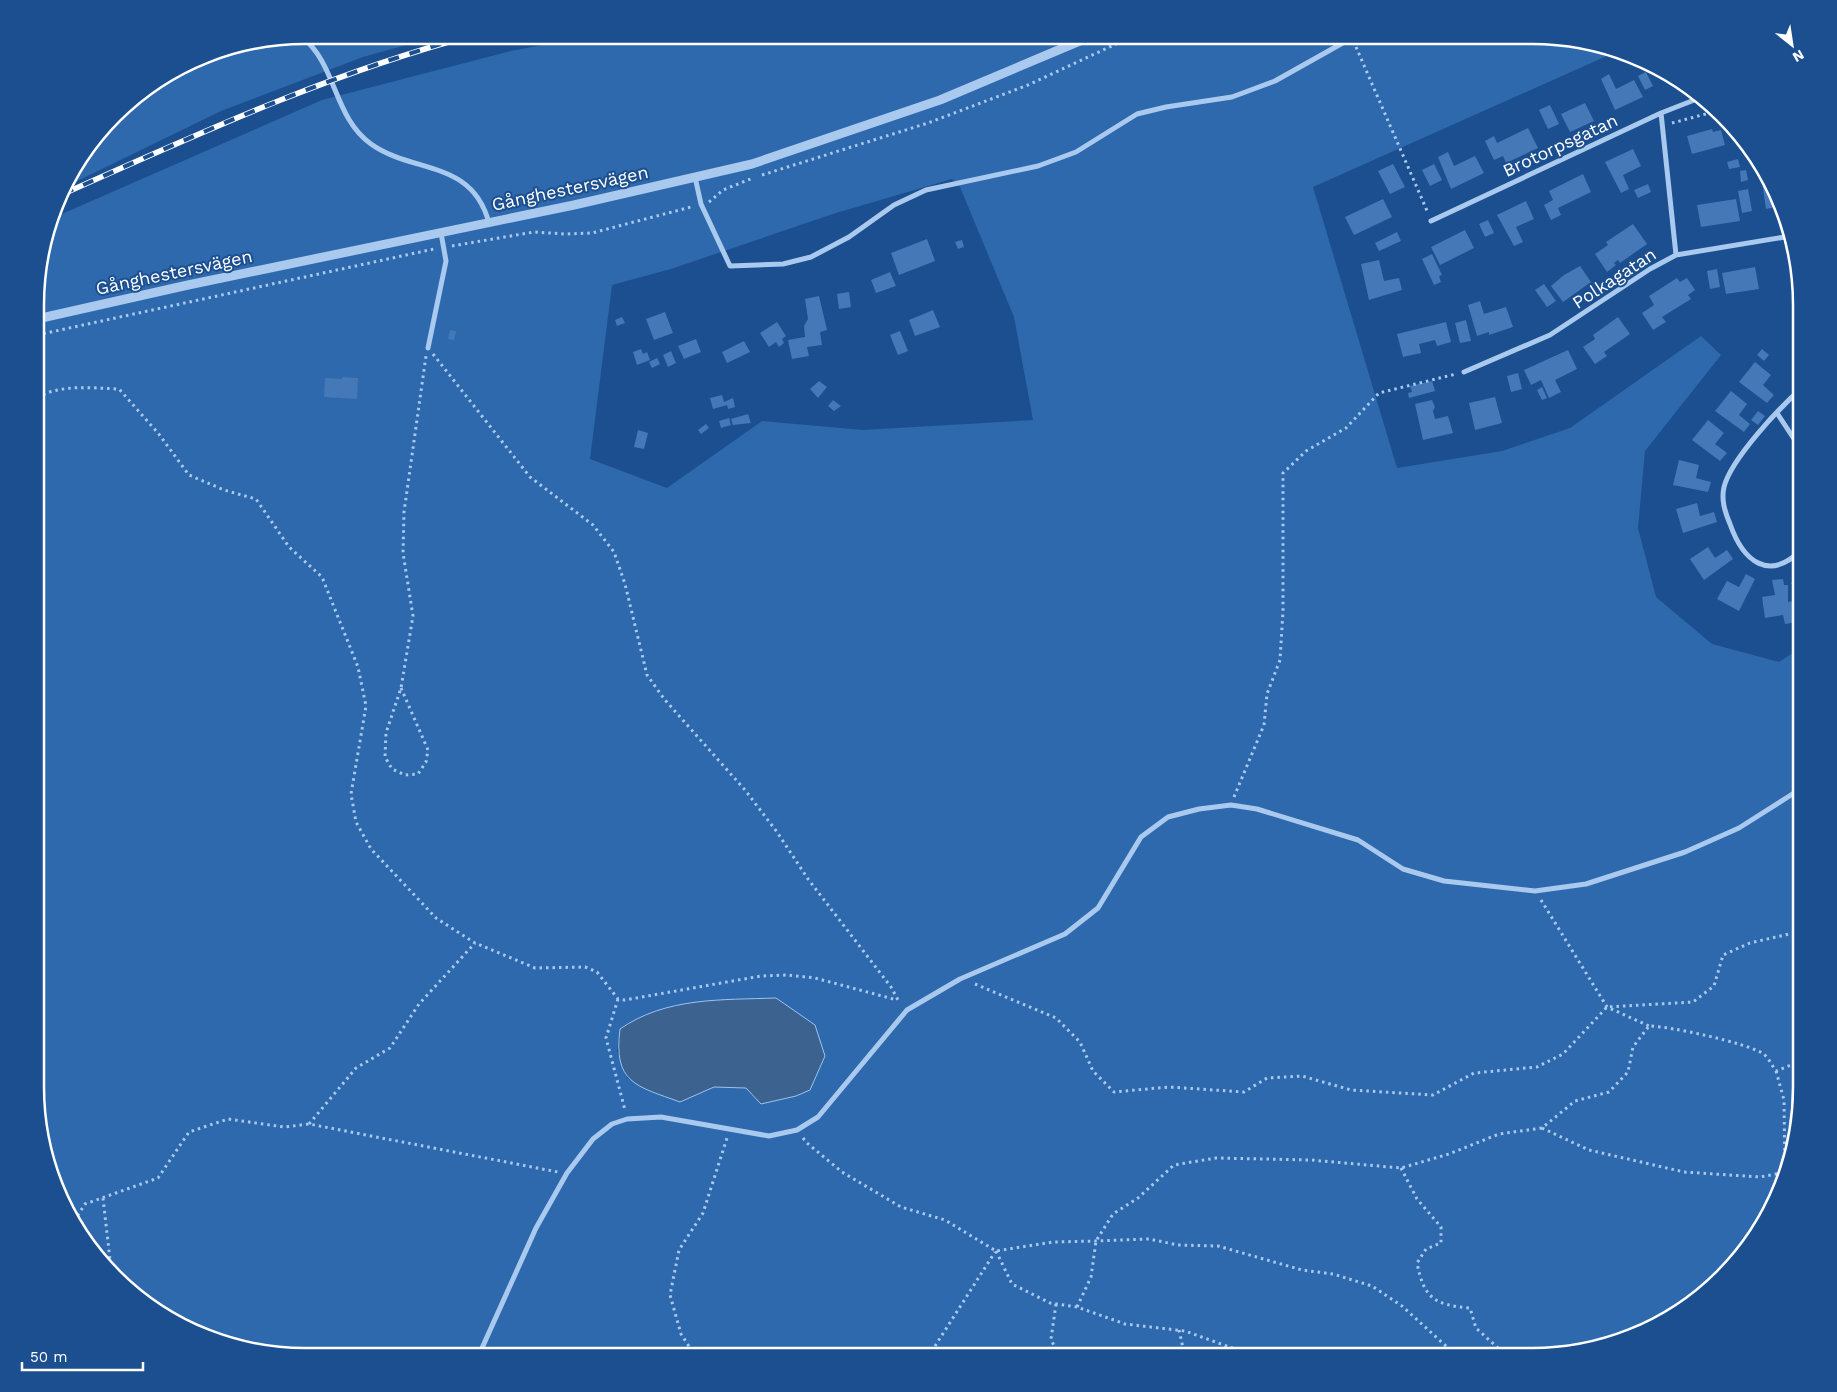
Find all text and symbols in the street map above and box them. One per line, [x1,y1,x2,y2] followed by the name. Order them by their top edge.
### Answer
[1767,20,1817,70] north arrow
[1790,47,1807,66] text: N
[1499,109,1621,181] street label: Brotorpsgatan
[490,161,650,215] street label: Gånghestersvägen
[1568,243,1660,313] street label: Polkagatan
[94,245,254,299] street label: Gånghestersvägen
[22,1340,144,1372] scale bar
[30,1348,67,1366] text: 50 m

